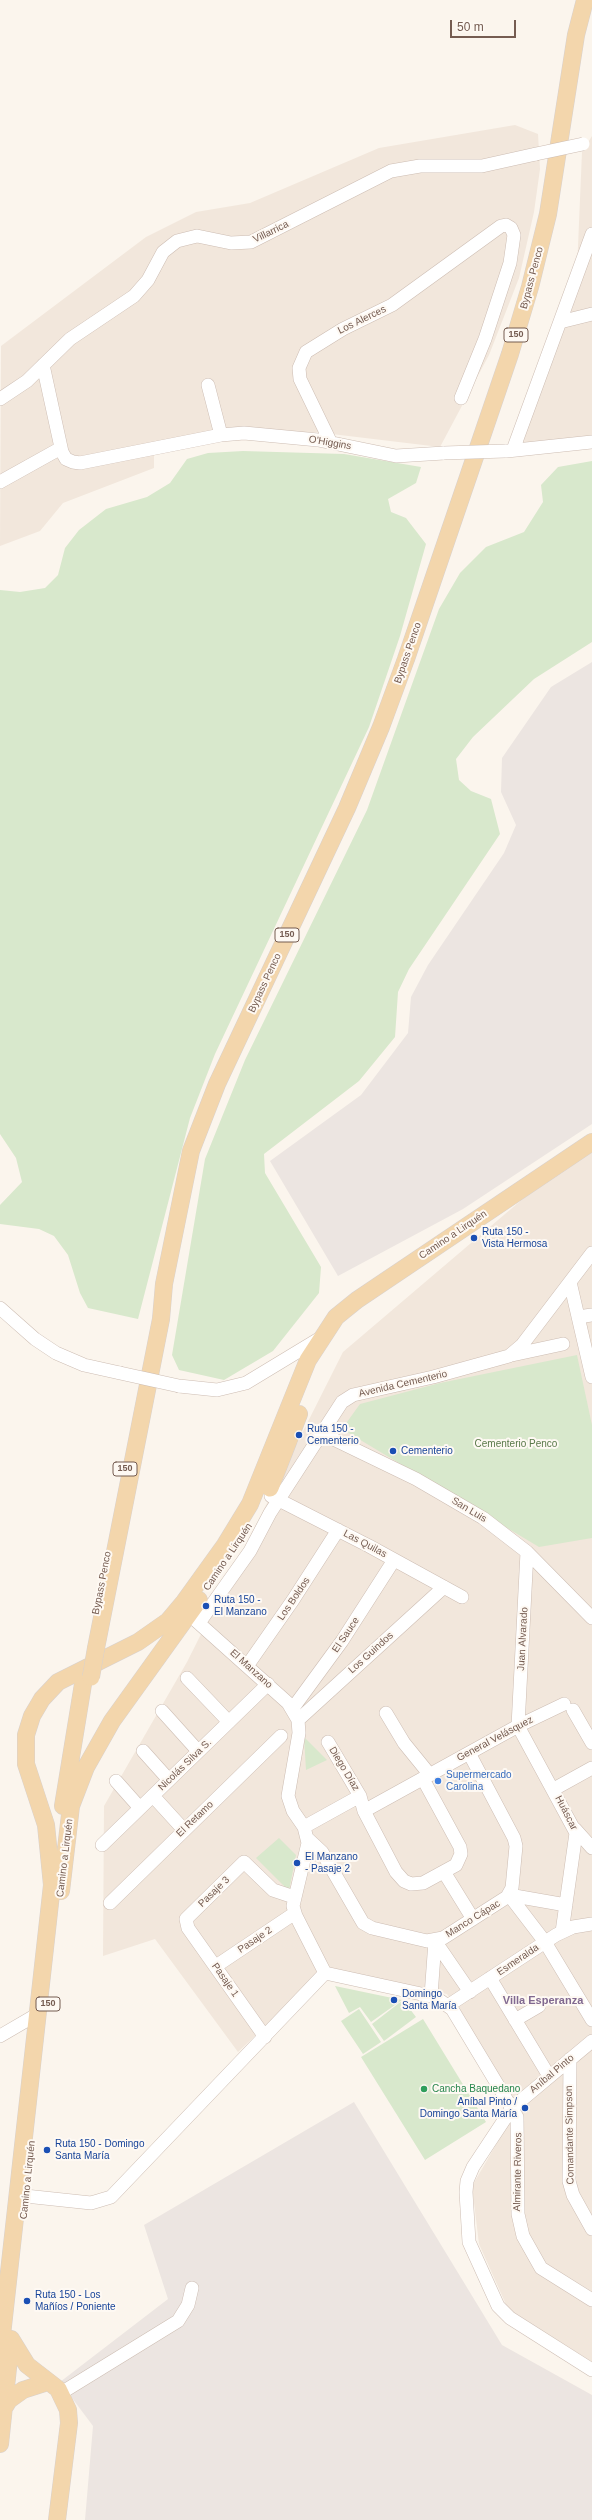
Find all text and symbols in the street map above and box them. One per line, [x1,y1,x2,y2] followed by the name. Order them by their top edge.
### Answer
[452,12,518,38] scale bar
[457,20,484,34] text: 50 m
[251,218,291,246] street label: Villarrica
[518,246,546,310] street label: Bypass Penco
[336,303,388,337] street label: Los Alerces
[504,328,528,342] road number: 150
[308,433,352,453] street label: O'Higgins
[392,621,424,685] street label: Bypass Penco
[275,928,299,942] road number: 150
[246,951,284,1015] street label: Bypass Penco
[417,1208,489,1262] street label: Camino a Lirquén
[482,1226,547,1250] place label: Ruta 150 - Vista Hermosa
[469,1233,479,1243] marker: Ruta 150 - Vista Hermosa
[358,1368,448,1400] street label: Avenida Cementerio
[307,1423,359,1446] place label: Ruta 150 - Cementerio
[294,1430,304,1440] marker: Ruta 150 - Cementerio
[475,1438,557,1450] park label: Cementerio Penco
[401,1445,453,1457] place label: Cementerio
[388,1446,398,1456] marker: Cementerio
[113,1462,137,1476] road number: 150
[449,1495,489,1525] street label: San Luis
[201,1521,255,1593] street label: Camino a Lirquén
[341,1528,389,1560] street label: Las Quilas
[90,1550,114,1616] street label: Bypass Penco
[275,1575,313,1623] street label: Los Boldos
[214,1594,267,1618] place label: Ruta 150 - El Manzano
[201,1601,211,1611] marker: Ruta 150 - El Manzano
[515,1607,531,1671] street label: Juan Alvarado
[330,1615,362,1655] street label: El Sauce
[346,1630,396,1676] street label: Los Guindos
[227,1647,275,1691] street label: El Manzano
[455,1714,535,1764] street label: General Velásquez
[156,1737,214,1793] street label: Nicolás Silva S.
[326,1745,362,1793] street label: Diego Díaz
[446,1769,512,1792] place label: Supermercado Carolina
[433,1776,443,1786] marker: Supermercado Carolina
[552,1794,580,1832] street label: Huáscar
[174,1798,216,1840] street label: El Retamo
[54,1818,76,1898] street label: Camino a Lirquén
[305,1851,358,1874] place label: El Manzano - Pasaje 2
[292,1858,302,1868] marker: El Manzano - Pasaje 2
[196,1874,232,1910] street label: Pasaje 3
[444,1898,502,1940] street label: Manco Cápac
[236,1924,274,1956] street label: Pasaje 2
[495,1942,541,1978] street label: Esmeralda
[209,1961,241,1999] street label: Pasaje 1
[402,1988,456,2012] place label: Domingo Santa María
[503,1994,583,2008] district label: Villa Esperanza
[389,1995,399,2005] marker: Domingo Santa María
[36,1997,60,2011] road number: 150
[527,2052,577,2096] street label: Aníbal Pinto
[432,2083,520,2095] place label: Cancha Baquedano
[419,2084,429,2094] marker: Cancha Baquedano
[563,2085,577,2185] street label: Comandante Simpson
[420,2096,517,2120] place label: Aníbal Pinto / Domingo Santa María
[520,2103,530,2113] marker: Aníbal Pinto / Domingo Santa María
[511,2132,525,2212] street label: Almirante Riveros
[55,2138,144,2162] place label: Ruta 150 - Domingo Santa María
[18,2140,38,2220] street label: Camino a Lirquén
[42,2145,52,2155] marker: Ruta 150 - Domingo Santa María
[35,2289,116,2312] place label: Ruta 150 - Los Mañíos / Poniente
[22,2296,32,2306] marker: Ruta 150 - Los Mañíos / Poniente

